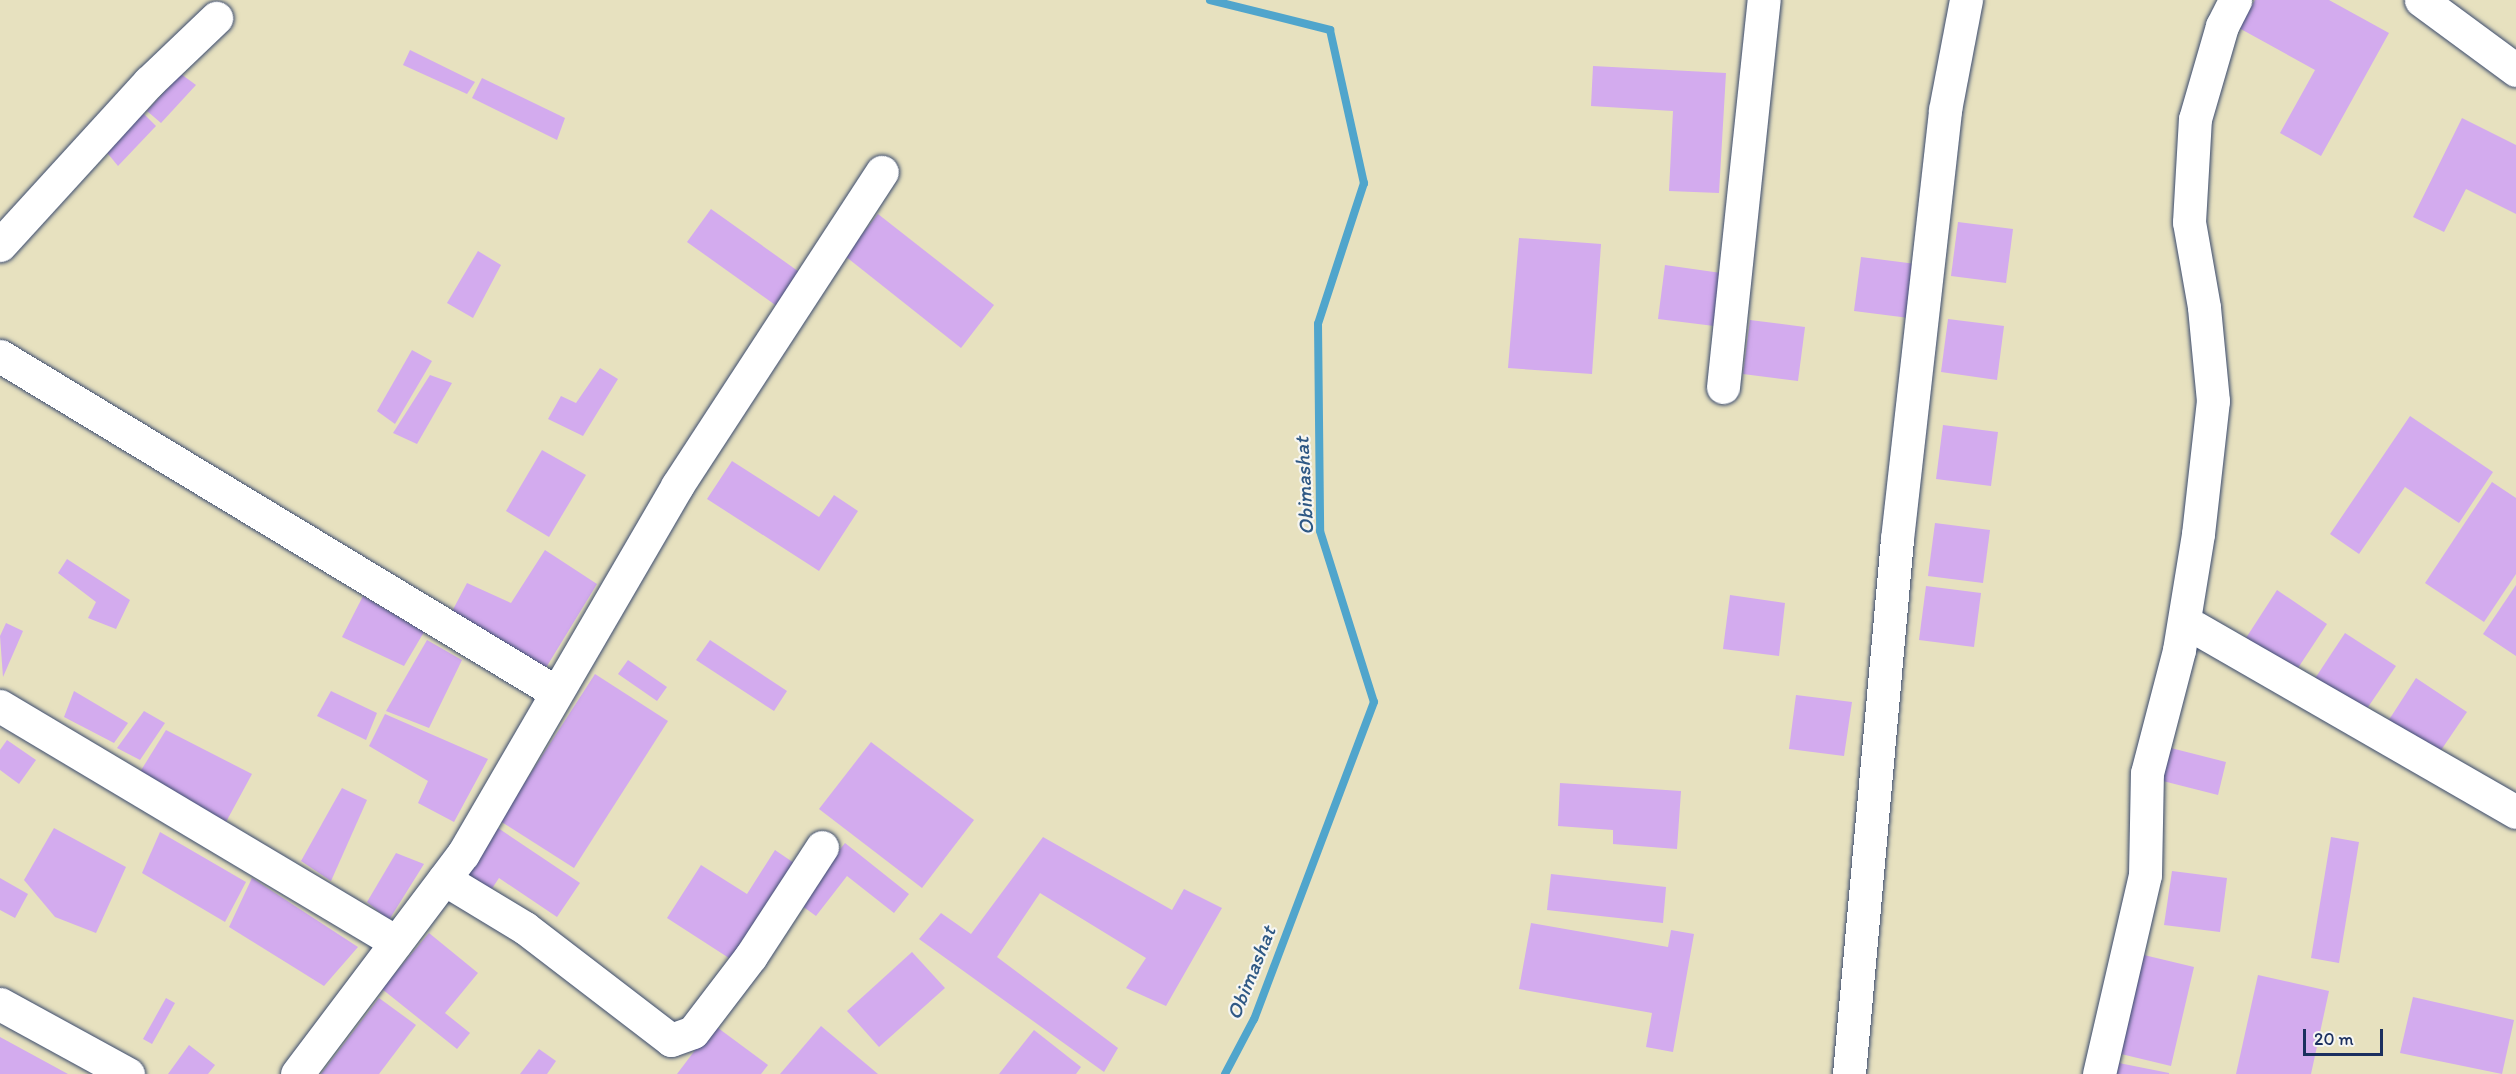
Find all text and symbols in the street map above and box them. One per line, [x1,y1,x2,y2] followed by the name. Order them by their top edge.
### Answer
[1289,436,1319,536] water label: Obimashat
[1221,923,1281,1023] water label: Obimashat
[2306,1017,2386,1055] scale bar
[2314,1028,2354,1050] text: 20 m

